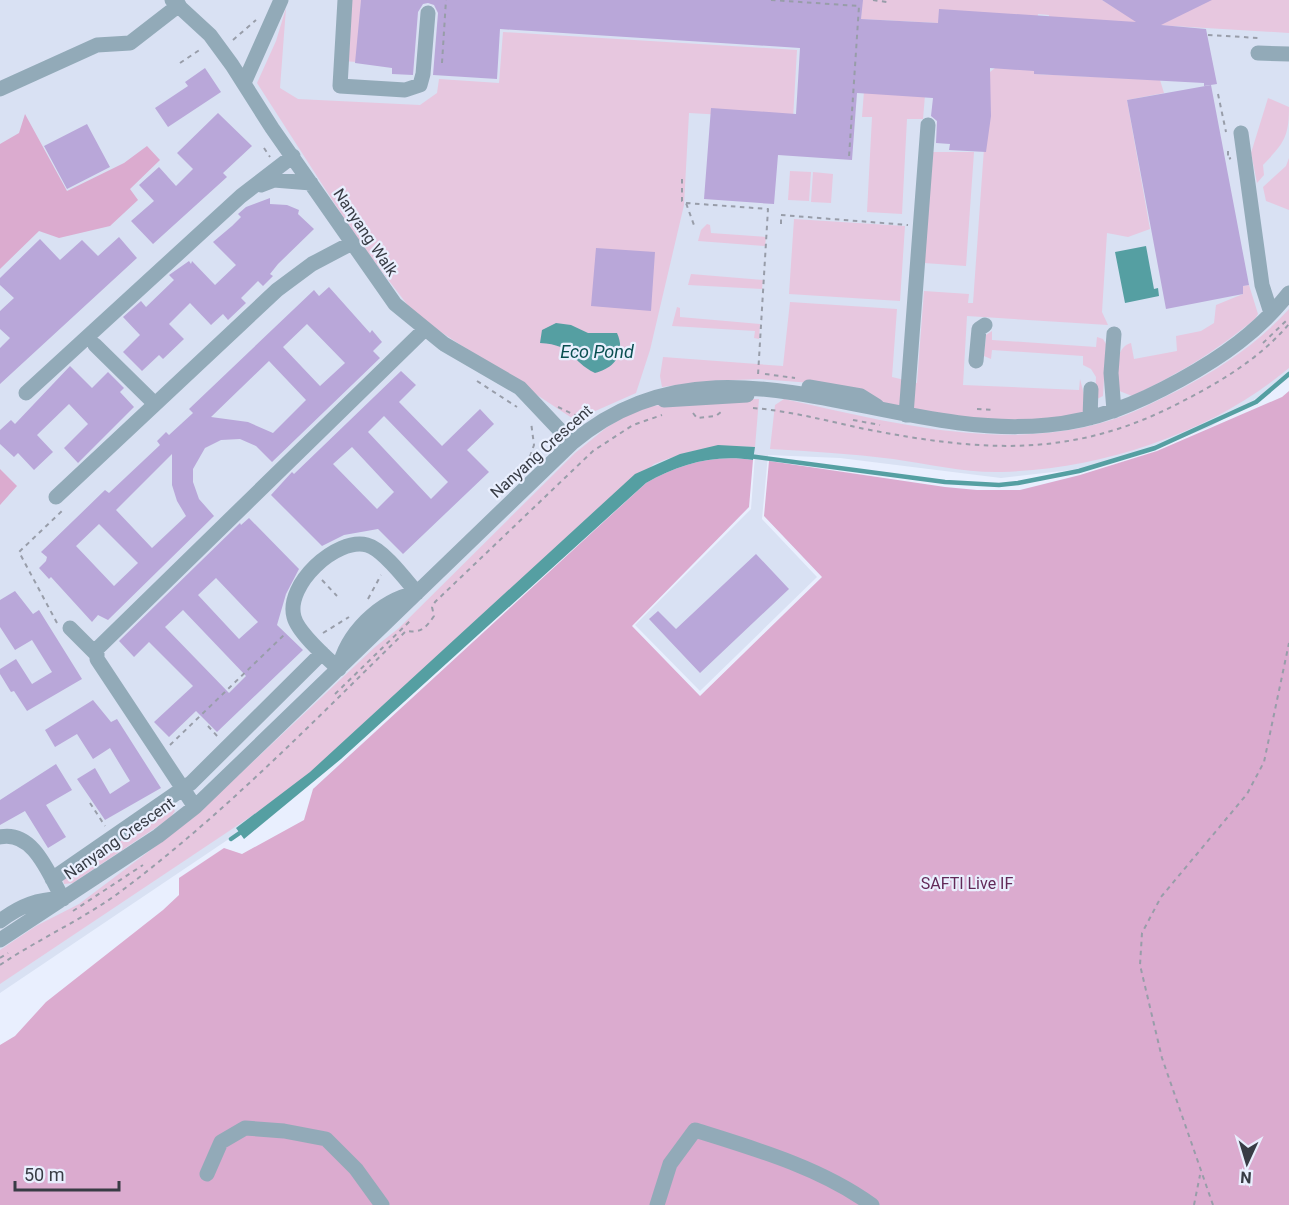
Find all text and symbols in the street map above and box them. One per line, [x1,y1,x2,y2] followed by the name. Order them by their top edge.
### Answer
[329,185,402,280] street label: Nanyang Walk
[560,341,635,362] water label: Eco Pond
[487,401,596,502] street label: Nanyang Crescent
[60,793,178,884] street label: Nanyang Crescent
[921,874,1013,893] park label: SAFTI Live IF
[1217,1133,1277,1193] north arrow
[15,1154,118,1192] scale bar
[24,1164,64,1185] text: 50 m
[1240,1168,1252,1187] text: N

